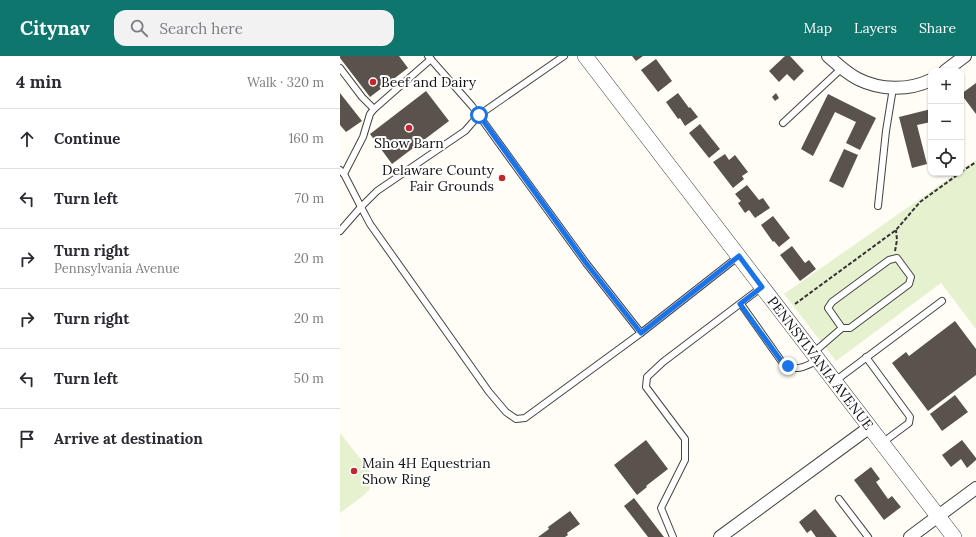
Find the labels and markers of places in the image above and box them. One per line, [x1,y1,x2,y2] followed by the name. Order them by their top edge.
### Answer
[381,73,477,91] place label: Beef and Dairy
[368,77,378,87] marker: Beef and Dairy
[404,123,414,133] marker: Show Barn
[374,134,444,152] place label: Show Barn
[382,161,495,195] place label: Delaware County Fair Grounds
[497,173,507,183] marker: Delaware County Fair Grounds
[362,454,491,488] place label: Main 4H Equestrian Show Ring
[349,466,359,476] marker: Main 4H Equestrian Show Ring

